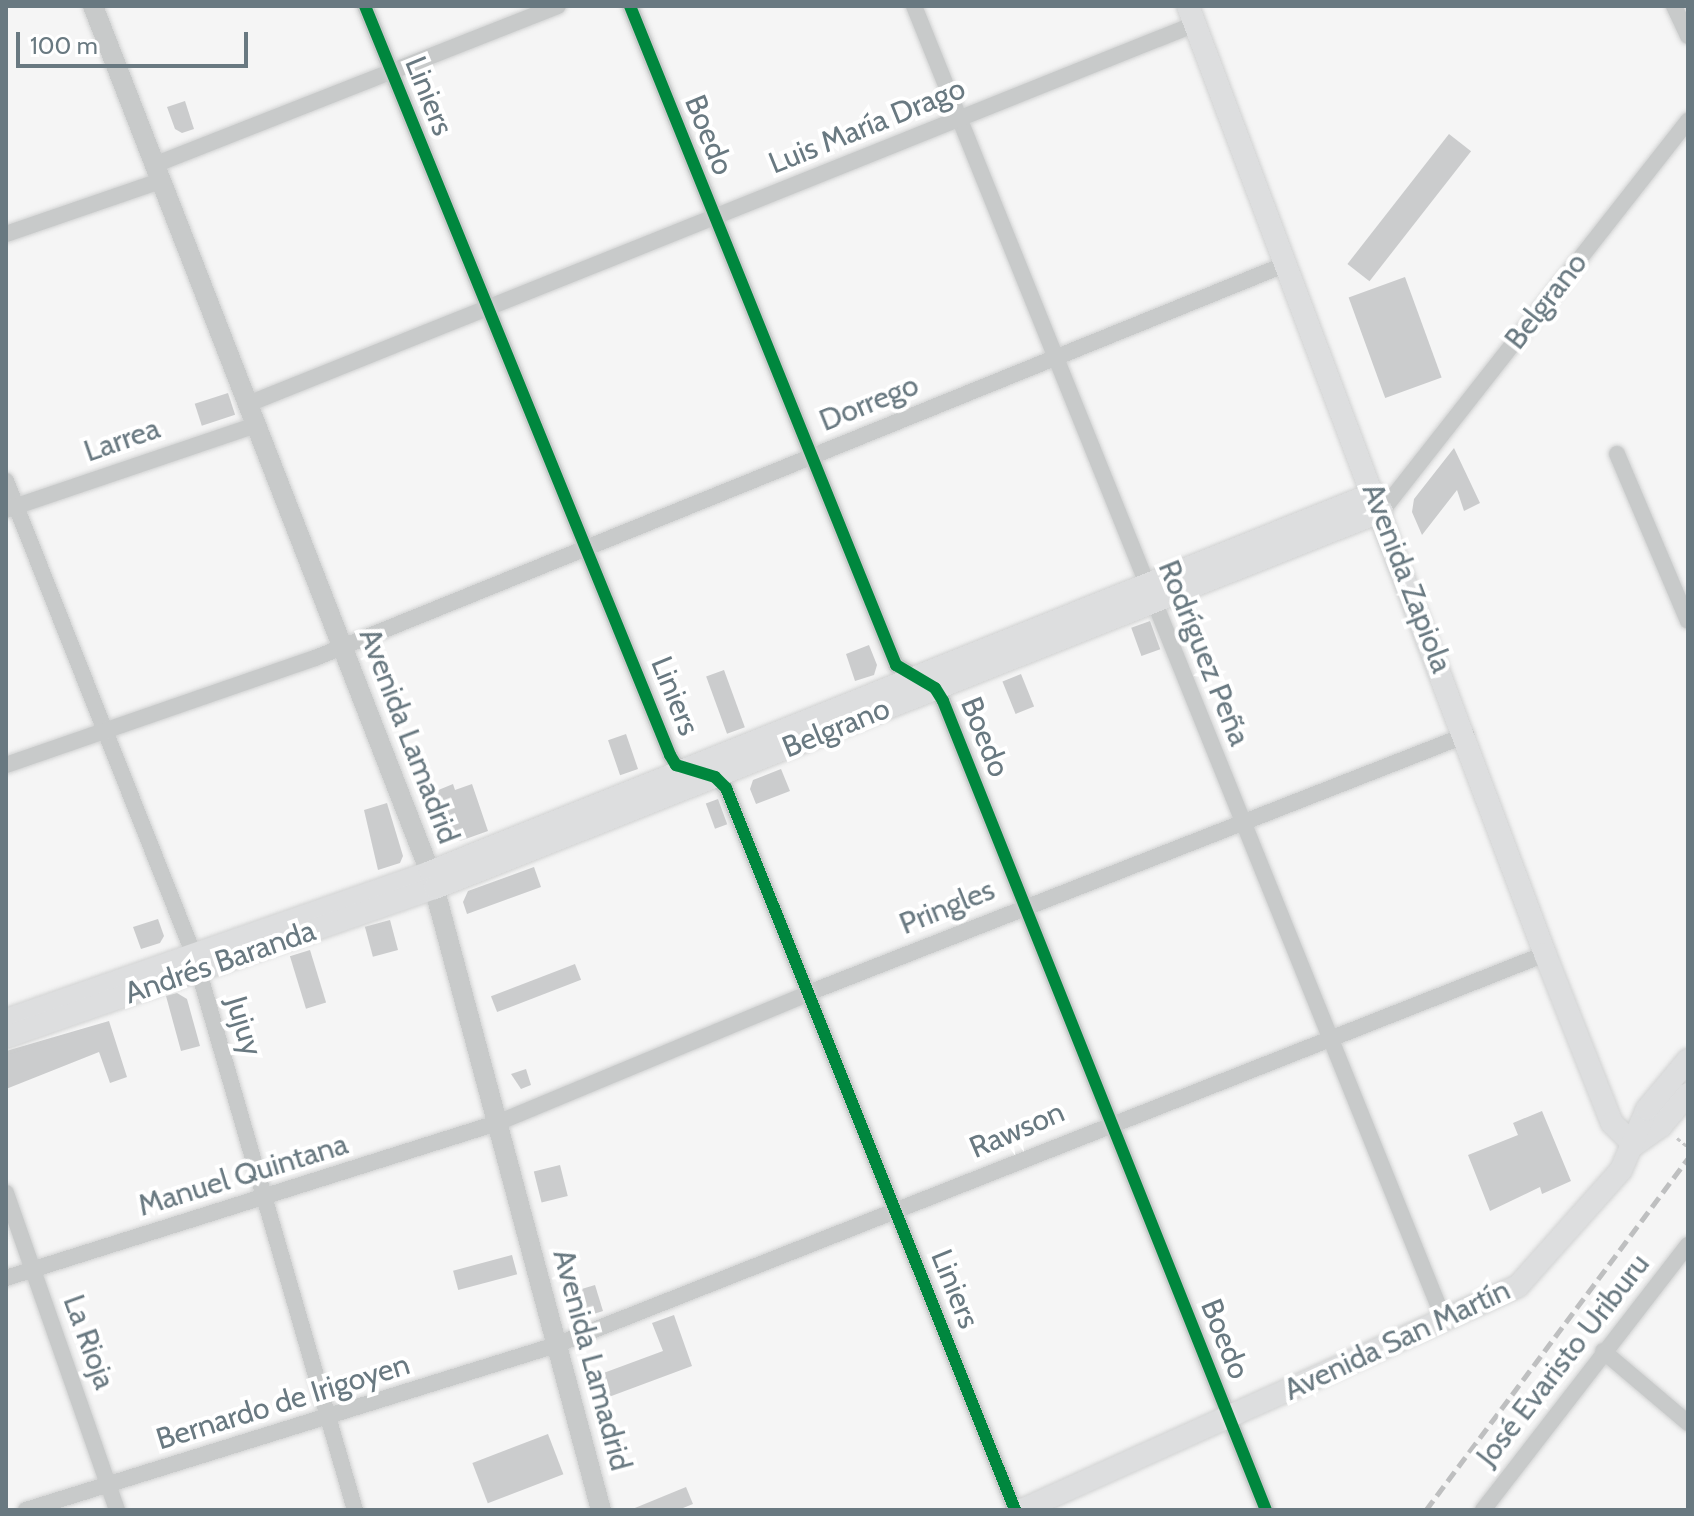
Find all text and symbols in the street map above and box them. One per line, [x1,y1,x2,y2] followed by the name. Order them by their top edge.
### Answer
[20,16,252,66] scale bar
[30,31,98,60] text: 100 m
[397,51,461,141] street label: Liniers
[764,70,970,182] street label: Luis María Drago
[677,90,741,180] street label: Boedo
[1497,246,1595,356] street label: Belgrano
[814,367,924,439] street label: Dorrego
[79,410,165,470] street label: Larrea
[1354,478,1460,678] street label: Avenida Zapiola
[1150,555,1258,751] street label: Rodríguez Peña
[351,623,467,849] street label: Avenida Lamadrid
[643,651,707,741] street label: Liniers
[777,690,895,766] street label: Belgrano
[953,692,1017,782] street label: Boedo
[894,872,1000,942] street label: Pringles
[120,913,320,1011] street label: Andrés Baranda
[218,992,270,1060] street label: Jujuy
[964,1094,1070,1166] street label: Rawson
[134,1126,352,1224] street label: Manuel Quintana
[923,1244,987,1334] street label: Liniers
[545,1245,639,1475] street label: Avenida Lamadrid
[1469,1247,1657,1473] street label: José Evaristo Uriburu
[1278,1272,1516,1408] street label: Avenida San Martín
[55,1290,123,1394] street label: La Rioja
[1193,1294,1257,1384] street label: Boedo
[152,1346,414,1458] street label: Bernardo de Irigoyen

